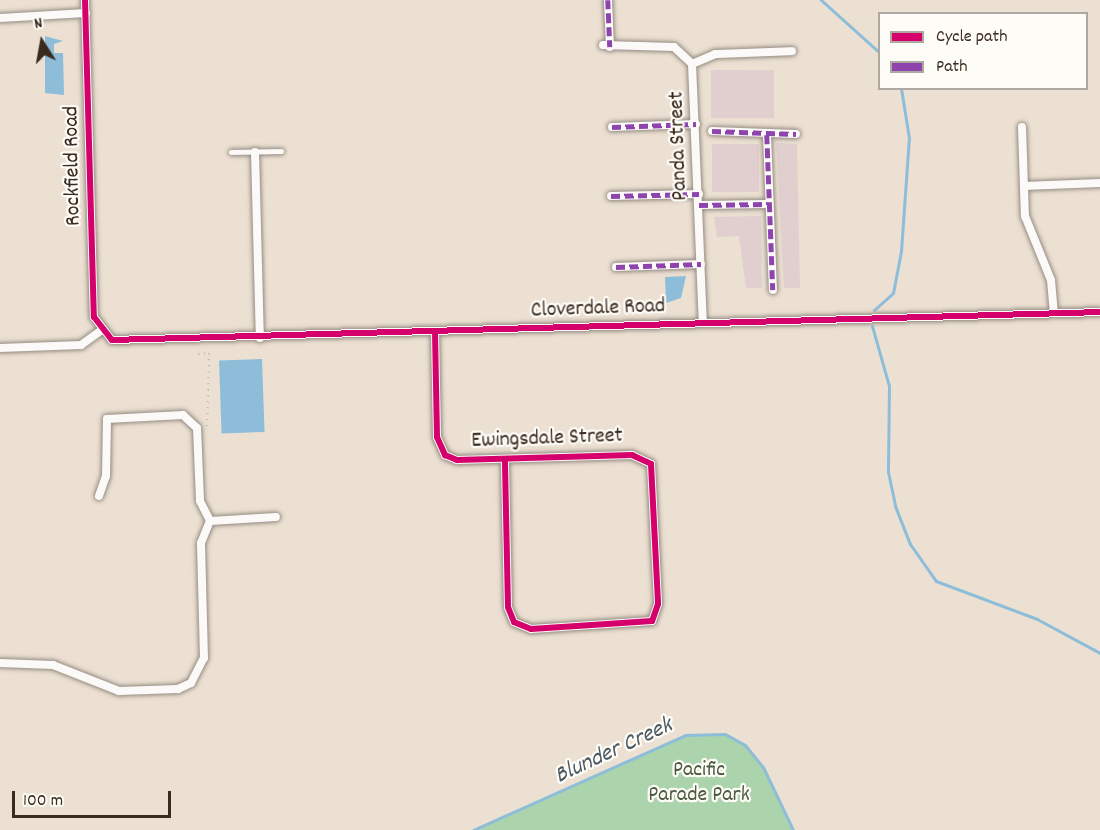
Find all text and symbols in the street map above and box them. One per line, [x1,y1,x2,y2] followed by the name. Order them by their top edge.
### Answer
[12,12,72,72] north arrow
[32,12,45,36] text: N
[878,12,1088,90] legend
[936,25,1007,50] text: Cycle path
[936,55,968,80] text: Path
[664,91,694,201] street label: Panda Street
[59,106,87,226] street label: Rockfield Road
[530,293,666,325] street label: Cloverdale Road
[471,423,623,455] street label: Ewingsdale Street
[551,712,677,792] water label: Blunder Creek
[648,757,750,808] park label: Pacific Parade Park
[15,779,174,817] scale bar
[23,789,63,814] text: 100 m

